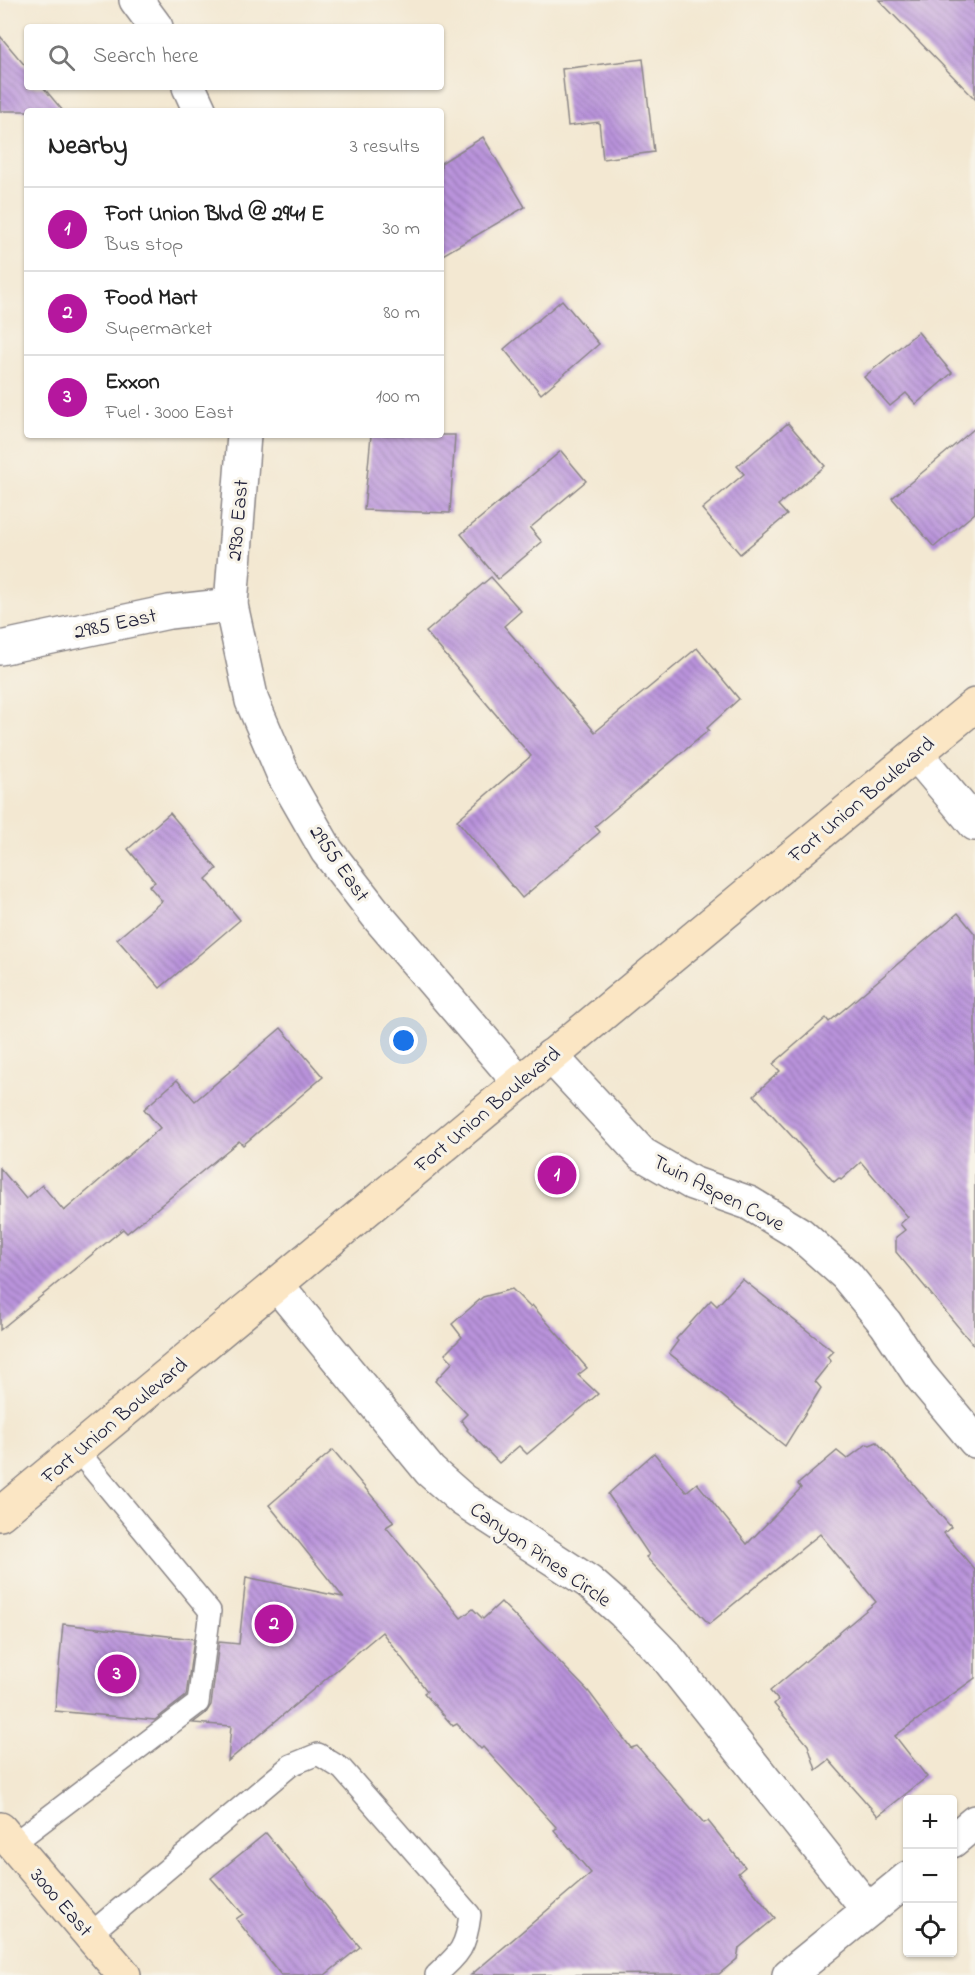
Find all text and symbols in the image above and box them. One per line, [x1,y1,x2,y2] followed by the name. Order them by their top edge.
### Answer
[24,24,444,90] search box
[45,41,78,74] icon: search
[93,41,198,73] text: Search here
[48,128,127,166] text: Nearby
[350,133,420,162] text: 3 results
[105,199,324,231] text: Fort Union Blvd @ 2941 E
[64,215,71,244] text: 1
[383,215,420,244] text: 30 m
[105,231,183,260] text: Bus stop
[105,283,197,315] text: Food Mart
[63,299,72,328] text: 2
[383,299,420,328] text: 80 m
[105,315,212,344] text: Supermarket
[105,367,160,399] text: Exxon
[63,383,72,412] text: 3
[376,383,420,412] text: 100 m
[105,399,234,428] text: Fuel · 3000 East
[220,478,257,562] street label: 2930 East
[71,602,159,648] street label: 2985 East
[782,730,942,872] street label: Fort Union Boulevard
[301,820,376,909] street label: 2955 East
[389,1026,418,1055] your location
[408,1040,568,1182] street label: Fort Union Boulevard
[647,1148,790,1240] street label: Twin Aspen Cove
[538,1152,576,1198] pin: 1
[35,1351,195,1493] street label: Fort Union Boulevard
[462,1496,617,1618] street label: Canyon Pines Circle
[254,1602,294,1646] pin: 2
[98,1652,136,1696] pin: 3
[903,1795,957,1957] map controls
[903,1795,957,1849] button: +
[903,1849,957,1903] button: −
[22,1862,99,1944] street label: 3000 East
[903,1903,957,1957] button: locate

